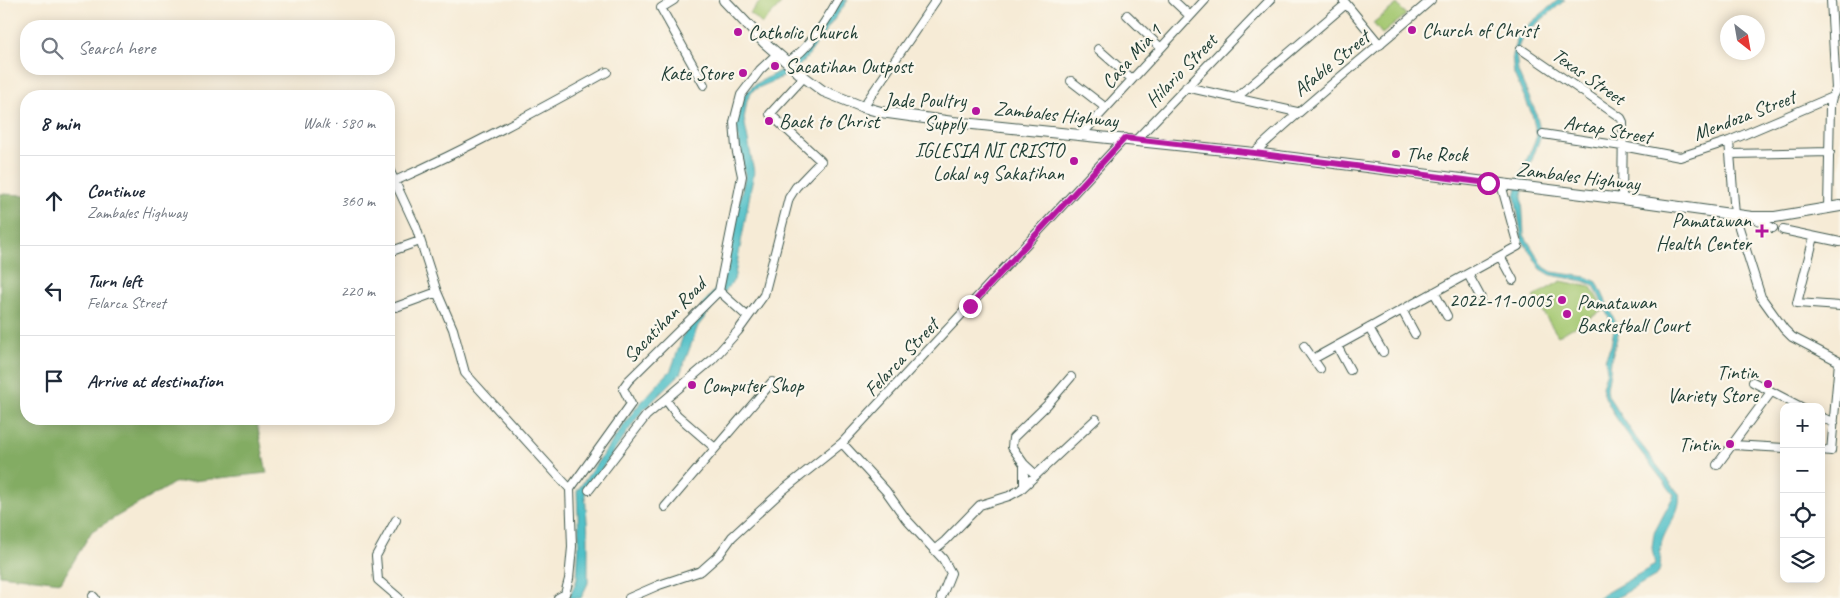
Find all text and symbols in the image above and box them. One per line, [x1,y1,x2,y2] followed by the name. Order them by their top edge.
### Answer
[1720,15,1765,60] north arrow
[1096,18,1168,94] street label: Casa Mia 1
[1422,18,1541,43] place label: Church of Christ
[20,20,395,75] search box
[748,20,858,45] place label: Catholic Church
[1288,23,1377,102] street label: Afable Street
[1406,24,1418,36] marker: Church of Christ
[732,26,744,38] marker: Catholic Church
[1140,27,1224,112] street label: Hilario Street
[38,34,66,62] icon: search
[78,36,155,60] text: Search here
[1547,42,1632,112] street label: Texas Street
[785,54,915,79] place label: Sacatihan Outpost
[769,60,781,72] marker: Sacatihan Outpost
[660,61,734,86] place label: Kate Store
[737,67,749,79] marker: Kate Store
[1689,83,1802,146] street label: Mendoza Street
[884,88,968,136] place label: Jade Poultry Supply
[993,96,1120,134] street label: Zambales Highway
[970,105,982,117] marker: Jade Poultry Supply
[779,109,881,134] place label: Back to Christ
[40,110,80,136] text: 8 min
[1562,110,1657,150] street label: Artap Street
[303,113,375,133] text: Walk · 580 m
[763,115,775,127] marker: Back to Christ
[915,138,1066,186] place label: IGLESIA NI CRISTO Lokal ng Sakatihan
[1406,142,1469,167] place label: The Rock
[1390,148,1402,160] marker: The Rock
[1068,155,1080,167] marker: IGLESIA NI CRISTO Lokal ng Sakatihan
[1514,156,1643,197] street label: Zambales Highway
[1477,172,1500,195] route start
[87,179,144,203] text: Continue
[40,187,68,215] icon: ahead
[341,191,375,211] text: 360 m
[87,203,187,223] text: Zambales Highway
[1656,208,1753,256] place label: Pamatawan Health Center
[1755,224,1769,238] marker: Pamatawan Health Center
[87,269,142,293] text: Turn left
[617,270,713,368] street label: Sacatihan Road
[40,277,68,305] icon: left
[341,281,375,301] text: 220 m
[1449,288,1553,313] place label: 2022-11-0005
[1577,290,1692,338] place label: Pamatawan Basketball Court
[87,293,166,313] text: Felarca Street
[1556,294,1568,306] marker: 2022-11-0005
[959,295,982,318] route end
[1561,308,1573,320] marker: Pamatawan Basketball Court
[859,310,946,402] street label: Felarca Street
[1667,360,1759,408] place label: Tintin Variety Store
[40,367,68,395] icon: arrive
[87,369,223,393] text: Arrive at destination
[702,373,805,398] place label: Computer Shop
[1762,378,1774,390] marker: Tintin Variety Store
[686,379,698,391] marker: Computer Shop
[1780,403,1825,583] map controls
[1780,403,1825,448] button: +
[1679,432,1721,457] place label: Tintin
[1724,438,1736,450] marker: Tintin
[1780,448,1825,493] button: −
[1780,493,1825,538] button: locate
[1780,538,1825,583] button: layers

